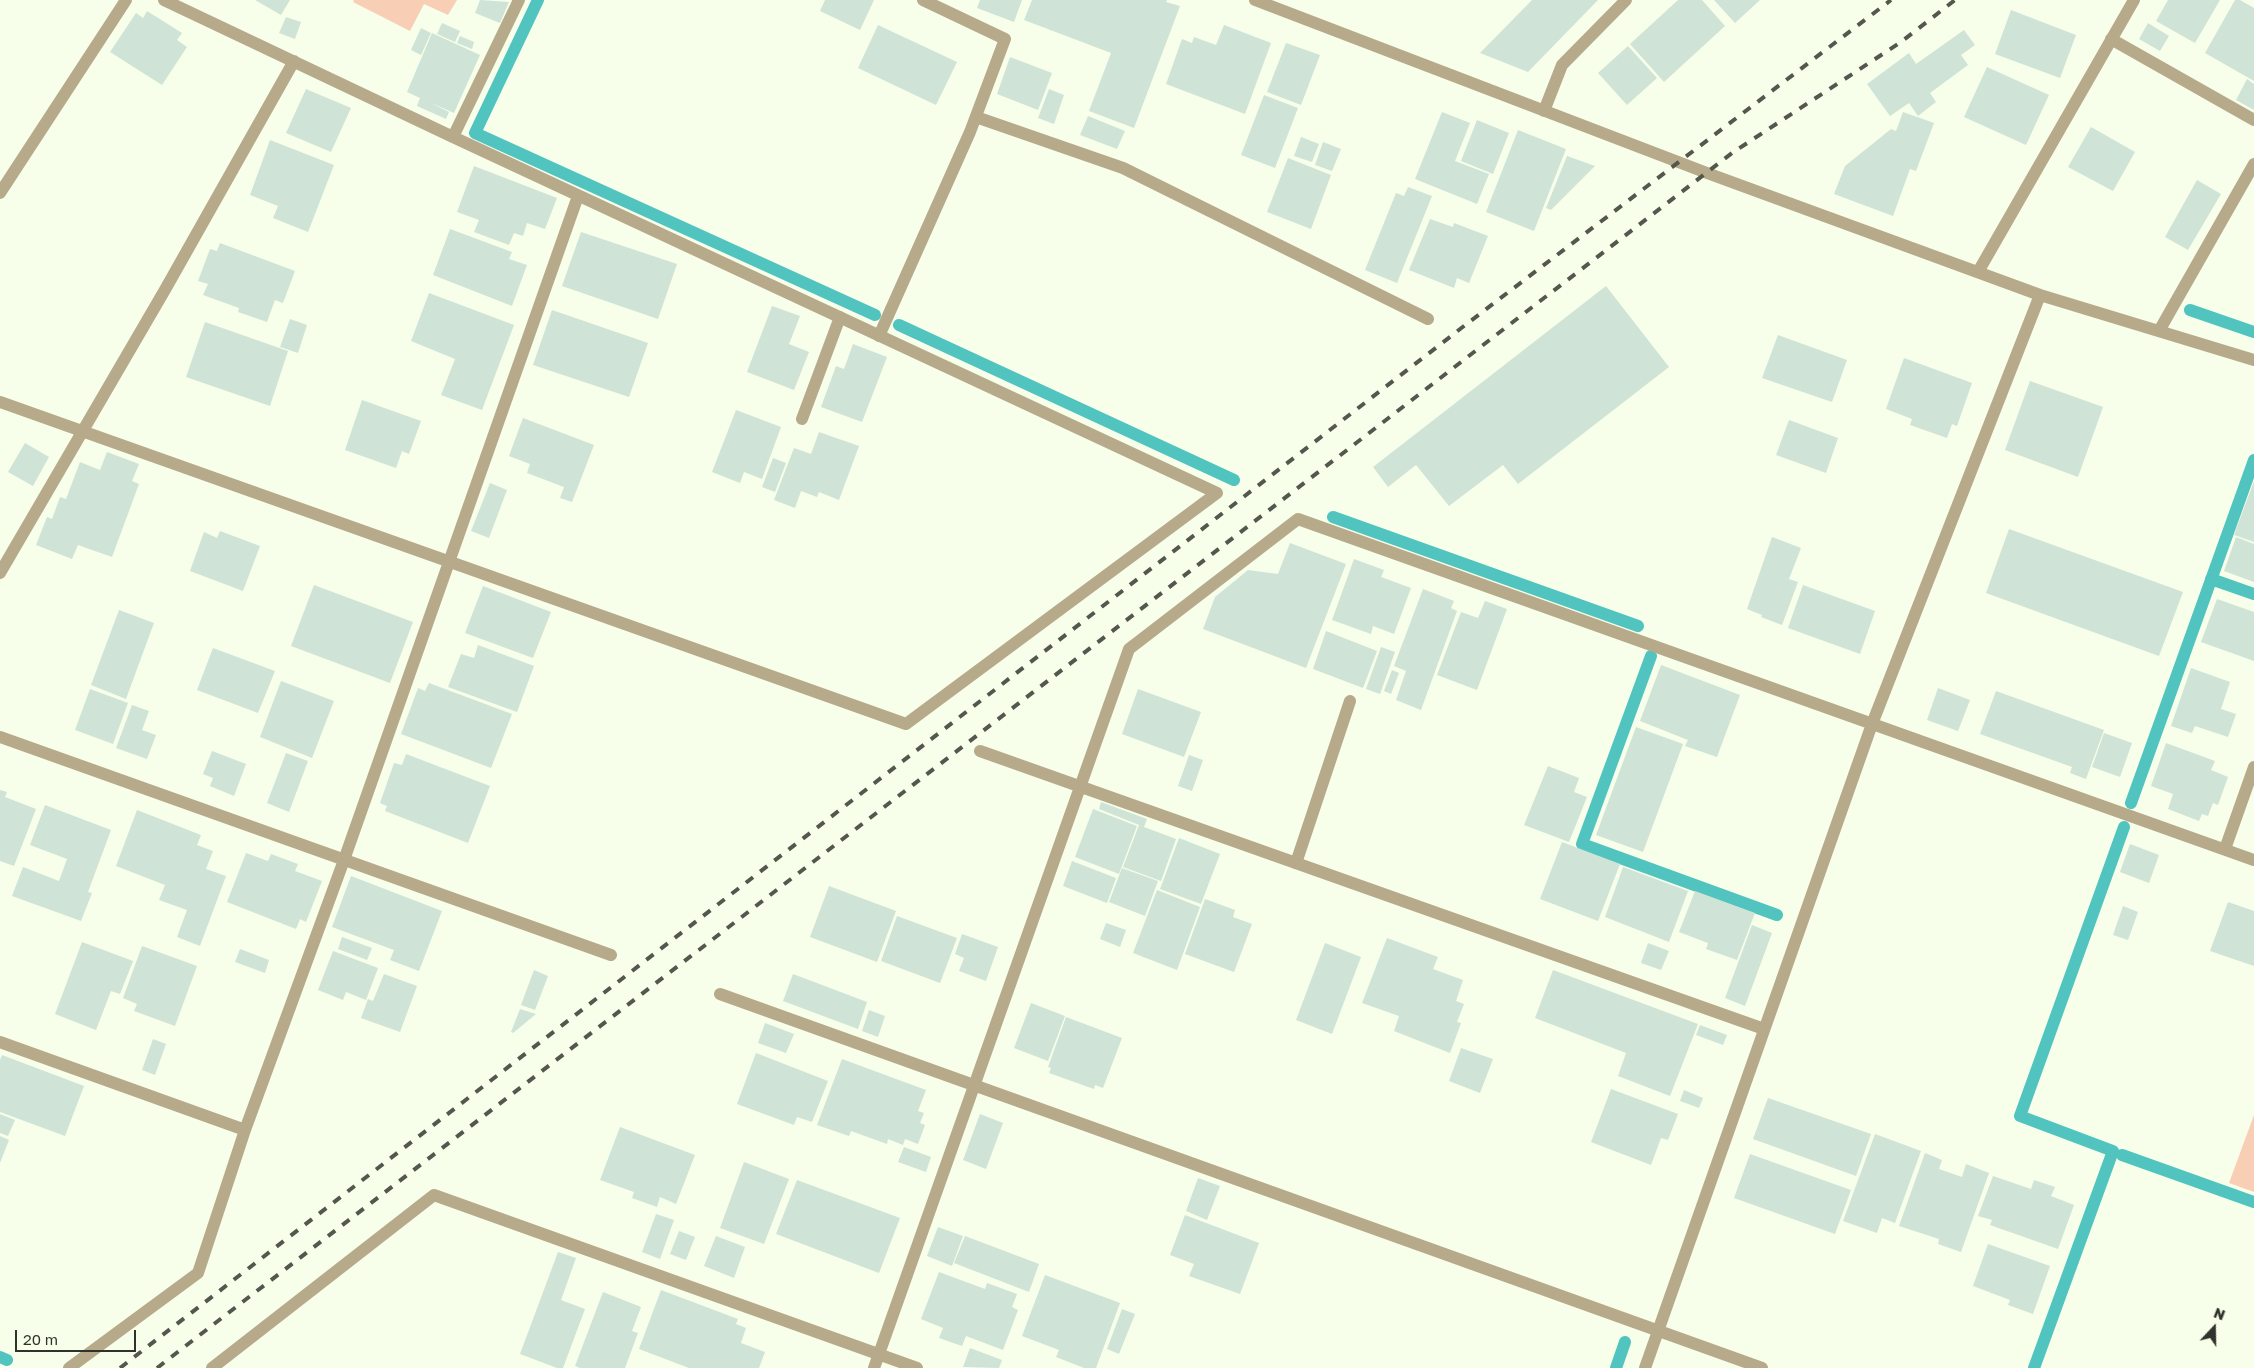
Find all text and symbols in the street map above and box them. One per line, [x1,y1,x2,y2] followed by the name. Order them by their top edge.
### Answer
[2189,1303,2239,1353] north arrow
[2212,1304,2228,1323] text: N
[18,1320,139,1352] scale bar
[23,1330,58,1348] text: 20 m

